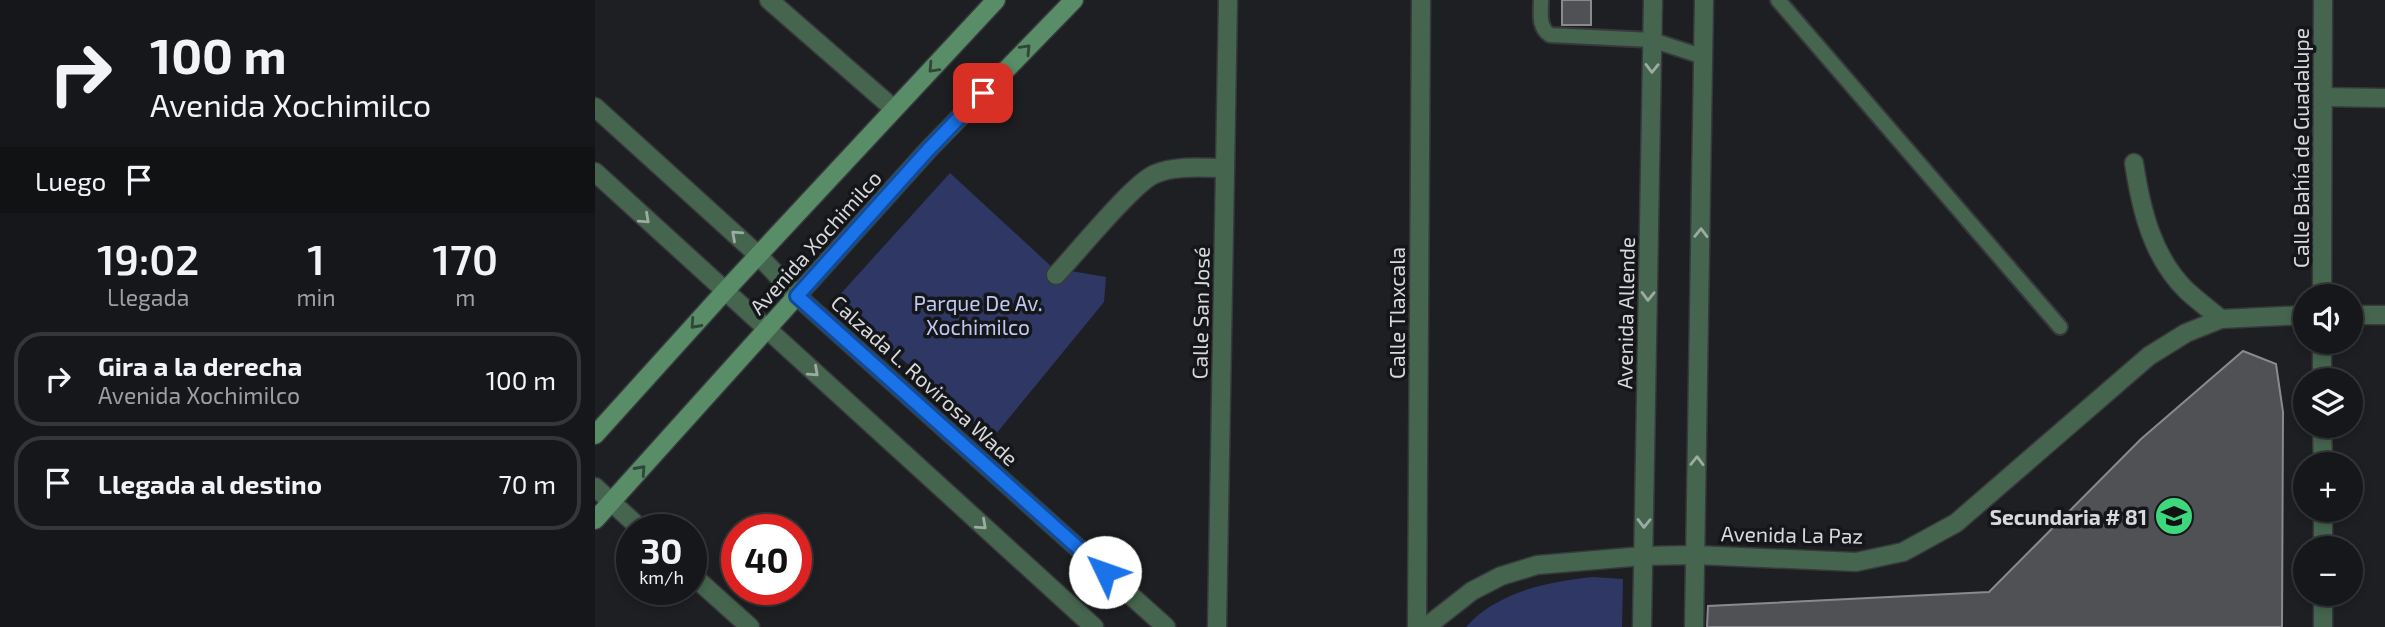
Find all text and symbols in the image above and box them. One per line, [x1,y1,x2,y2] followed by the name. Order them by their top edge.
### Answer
[150,25,287,84] text: 100 m
[35,28,126,119] icon: right
[2288,28,2313,268] street label: Calle Bahía de Guadalupe
[1017,44,1030,57] one-way arrow
[929,60,941,73] one-way arrow
[953,63,1013,123] pin
[1644,63,1660,74] one-way arrow
[964,74,1002,112] icon: arrive
[150,85,431,123] text: Avenida Xochimilco
[120,161,158,199] icon: arrive
[35,165,106,196] text: Luego
[744,165,886,319] street label: Avenida Xochimilco
[637,210,650,223] one-way arrow
[1693,228,1709,238] one-way arrow
[731,231,744,243] one-way arrow
[97,233,199,283] text: 19:02
[307,233,325,283] text: 1
[433,233,498,283] text: 170
[1611,237,1639,389] street label: Avenida Allende
[1186,246,1214,380] street label: Calle San José
[1384,247,1409,379] street label: Calle Tlaxcala
[107,283,189,311] text: Llegada
[296,283,336,311] text: min
[455,283,475,311] text: m
[2293,284,2363,606] map controls
[2293,284,2363,354] button: sound
[826,290,1024,470] street label: Calzada L. Rovirosa Wade
[913,290,1043,339] park label: Parque De Av. Xochimilco
[1640,291,1656,301] one-way arrow
[691,316,703,329] one-way arrow
[98,350,302,381] text: Gira a la derecha
[39,360,77,398] icon: right
[806,363,819,376] one-way arrow
[486,364,556,395] text: 100 m
[2293,368,2363,438] button: layers
[98,381,300,409] text: Avenida Xochimilco
[2293,452,2363,522] button: +
[1689,455,1705,466] one-way arrow
[39,464,77,502] icon: arrive
[633,465,645,478] one-way arrow
[98,468,322,499] text: Llegada al destino
[498,468,556,499] text: 70 m
[2153,495,2195,537] school or university icon: Secundaria # 81
[1990,504,2147,529] place label: Secundaria # 81
[721,514,812,605] speed limit sign: 40
[974,516,987,529] one-way arrow
[1636,518,1652,529] one-way arrow
[1721,520,1863,548] street label: Avenida La Paz
[641,529,682,571] text: 30
[1068,535,1142,609] position arrow
[2293,536,2363,606] button: −
[639,566,684,588] text: km/h

